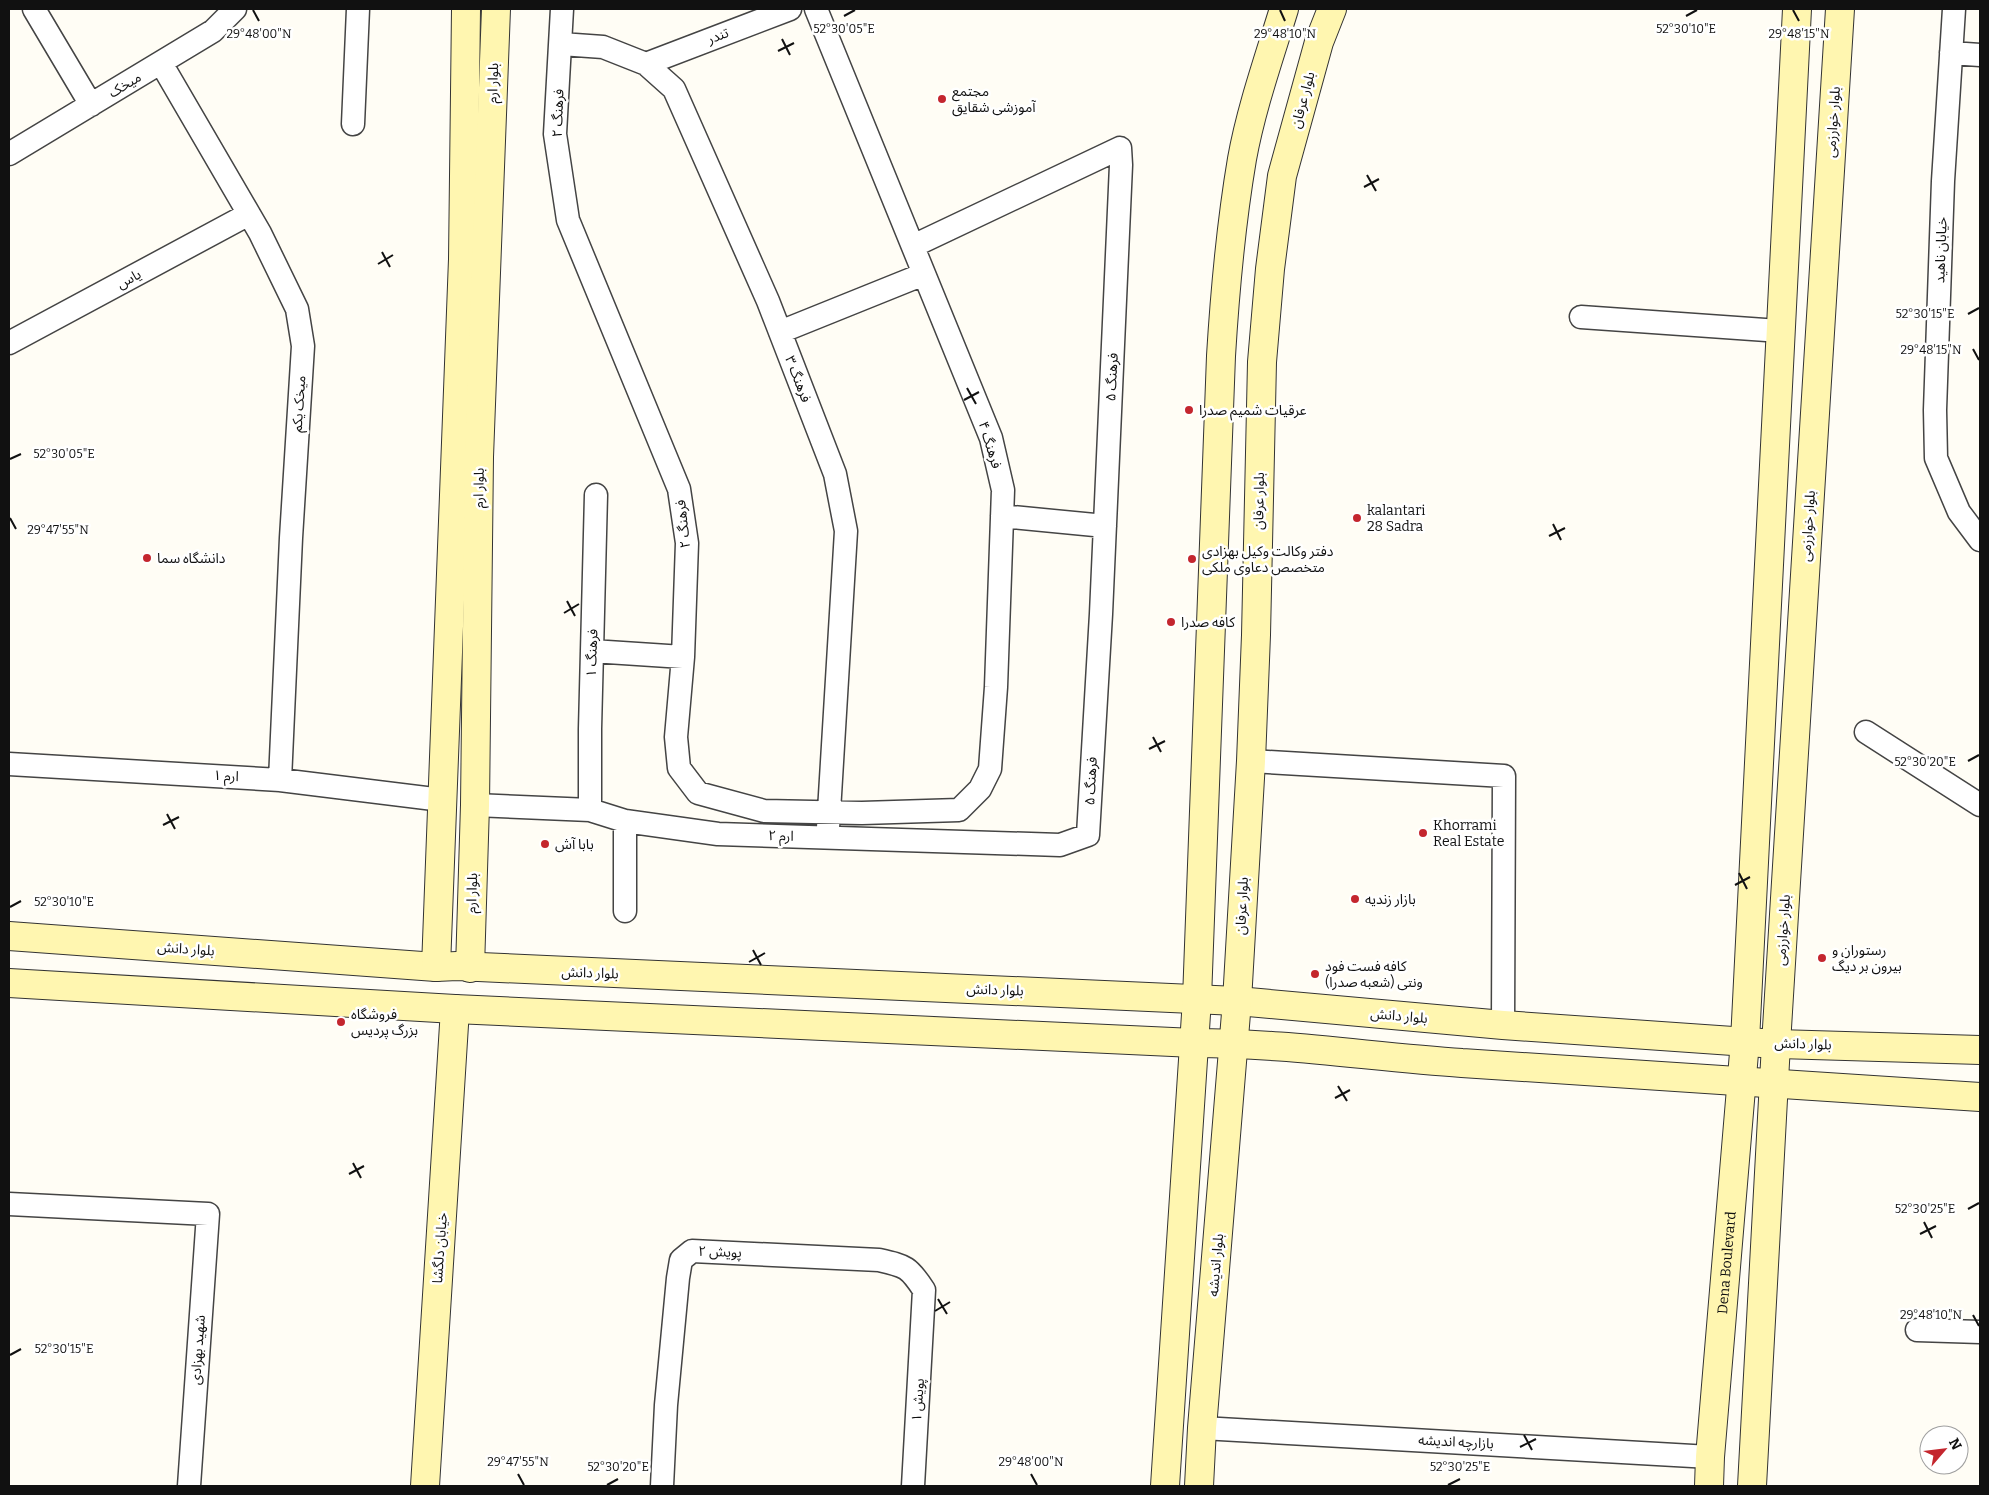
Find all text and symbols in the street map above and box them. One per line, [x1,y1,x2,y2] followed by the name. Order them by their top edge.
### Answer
[813,22,875,36] text: 52°30'05"E
[1656,22,1716,36] text: 52°30'10"E
[704,24,731,48] street label: تندر
[227,27,292,41] text: 29°48'00"N
[1254,27,1317,41] text: 29°48'10"N
[1769,27,1830,41] text: 29°48'15"N
[484,62,504,104] street label: بلوار ارم
[106,69,144,101] street label: میخک
[1287,70,1319,130] street label: بلوار عرفان
[952,83,1036,117] place label: مجتمع آموزشی شقایق
[1822,86,1844,158] street label: بلوار خوارزمی
[549,88,567,138] street label: فرهنگ ۲
[936,93,948,105] marker: مجتمع آموزشی شقایق
[1931,217,1951,283] street label: خیابان ناهید
[114,266,144,292] street label: یاس
[1896,307,1954,321] text: 52°30'15"E
[1901,343,1962,357] text: 29°48'15"N
[1102,352,1122,402] street label: فرهنگ ۵
[781,353,815,405] street label: فرهنگ ۳
[289,375,311,433] street label: میخک یکم
[1199,402,1307,421] place label: عرقیات شمیم صدرا
[1183,404,1195,416] marker: عرقیات شمیم صدرا
[975,419,1005,471] street label: فرهنگ ۴
[33,447,95,461] text: 52°30'05"E
[470,467,490,508] street label: بلوار ارم
[1250,472,1268,530] street label: بلوار عرفان
[1797,490,1819,562] street label: بلوار خوارزمی
[672,499,694,549] street label: فرهنگ ۲
[1367,502,1425,535] place label: kalantari 28 Sadra
[1351,512,1363,524] marker: kalantari 28 Sadra
[27,523,89,537] text: 29°47'55"N
[1202,543,1334,576] place label: دفتر وکالت وکیل بهزادی متخصص دعاوی ملکی
[157,550,226,567] place label: دانشگاه سما
[141,552,153,564] marker: دانشگاه سما
[1186,553,1198,565] marker: دفتر وکالت وکیل بهزادی متخصص دعاوی ملکی
[1181,614,1235,631] place label: کافه صدرا
[1165,616,1177,628] marker: کافه صدرا
[583,628,601,678] street label: فرهنگ ۱
[1894,755,1956,769] text: 52°30'20"E
[1081,756,1101,806] street label: فرهنگ ۵
[213,767,239,787] street label: ارم ۱
[1433,817,1504,850] place label: Khorrami Real Estate
[768,827,794,847] street label: ارم ۲
[1417,827,1429,839] marker: Khorrami Real Estate
[555,836,594,853] place label: بابا آش
[539,838,551,850] marker: بابا آش
[463,872,483,914] street label: بلوار ارم
[1232,876,1252,935] street label: بلوار عرفان
[1365,891,1416,908] place label: بازار زندیه
[1349,893,1361,905] marker: بازار زندیه
[1772,894,1794,966] street label: بلوار خوارزمی
[34,895,94,909] text: 52°30'10"E
[157,939,215,959] street label: بلوار دانش
[1832,942,1902,975] place label: رستوران و بیرون بر دیگ
[1816,952,1828,964] marker: رستوران و بیرون بر دیگ
[1325,958,1423,991] place label: کافه فست فود ونتی (شعبه صدرا)
[561,964,619,983] street label: بلوار دانش
[1309,968,1321,980] marker: کافه فست فود ونتی (شعبه صدرا)
[966,981,1024,1000] street label: بلوار دانش
[1370,1005,1429,1027] street label: بلوار دانش
[351,1006,418,1040] place label: فروشگاه بزرگ پردیس
[335,1016,347,1028] marker: فروشگاه بزرگ پردیس
[1774,1035,1832,1054] street label: بلوار دانش
[1895,1202,1955,1216] text: 52°30'25"E
[1714,1211,1739,1315] street label: Dena Boulevard
[429,1212,451,1284] street label: خیابان دلگشا
[1205,1233,1227,1297] street label: بلوار اندیشه
[698,1243,742,1262] street label: پویش ۲
[1900,1308,1963,1322] text: 29°48'10"N
[187,1314,209,1386] street label: شهید بهزادی
[35,1342,93,1356] text: 52°30'15"E
[908,1378,929,1422] street label: پویش ۱
[1919,1425,1969,1475] north arrow
[1418,1432,1495,1454] street label: بازارچه اندیشه
[1945,1435,1965,1453] text: N
[487,1455,549,1469] text: 29°47'55"N
[999,1455,1064,1469] text: 29°48'00"N
[587,1460,649,1474] text: 52°30'20"E
[1430,1460,1490,1474] text: 52°30'25"E

